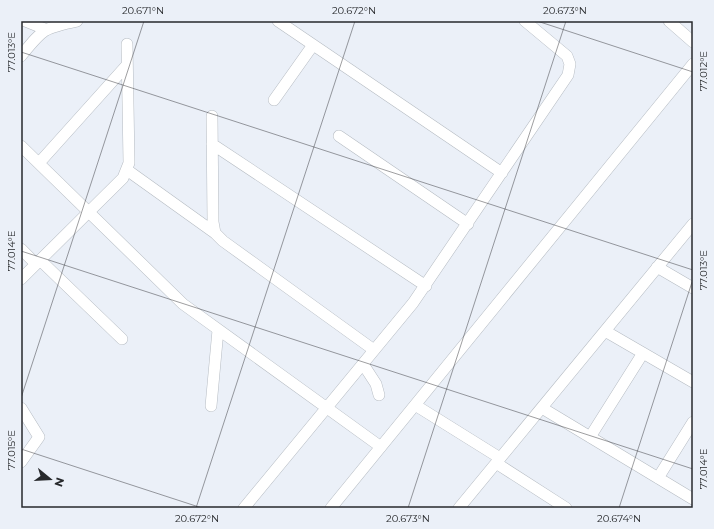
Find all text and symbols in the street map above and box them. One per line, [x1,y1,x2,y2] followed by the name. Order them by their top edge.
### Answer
[122,4,164,17] text: 20.671°N
[332,4,376,17] text: 20.672°N
[543,4,587,17] text: 20.673°N
[5,32,18,72] text: 77.013°E
[697,51,710,91] text: 77.012°E
[5,230,18,271] text: 77.014°E
[697,250,710,290] text: 77.013°E
[5,430,18,470] text: 77.015°E
[697,448,710,489] text: 77.014°E
[30,459,70,499] north arrow
[51,476,68,488] text: N
[175,512,219,525] text: 20.672°N
[386,512,430,525] text: 20.673°N
[597,512,641,525] text: 20.674°N

